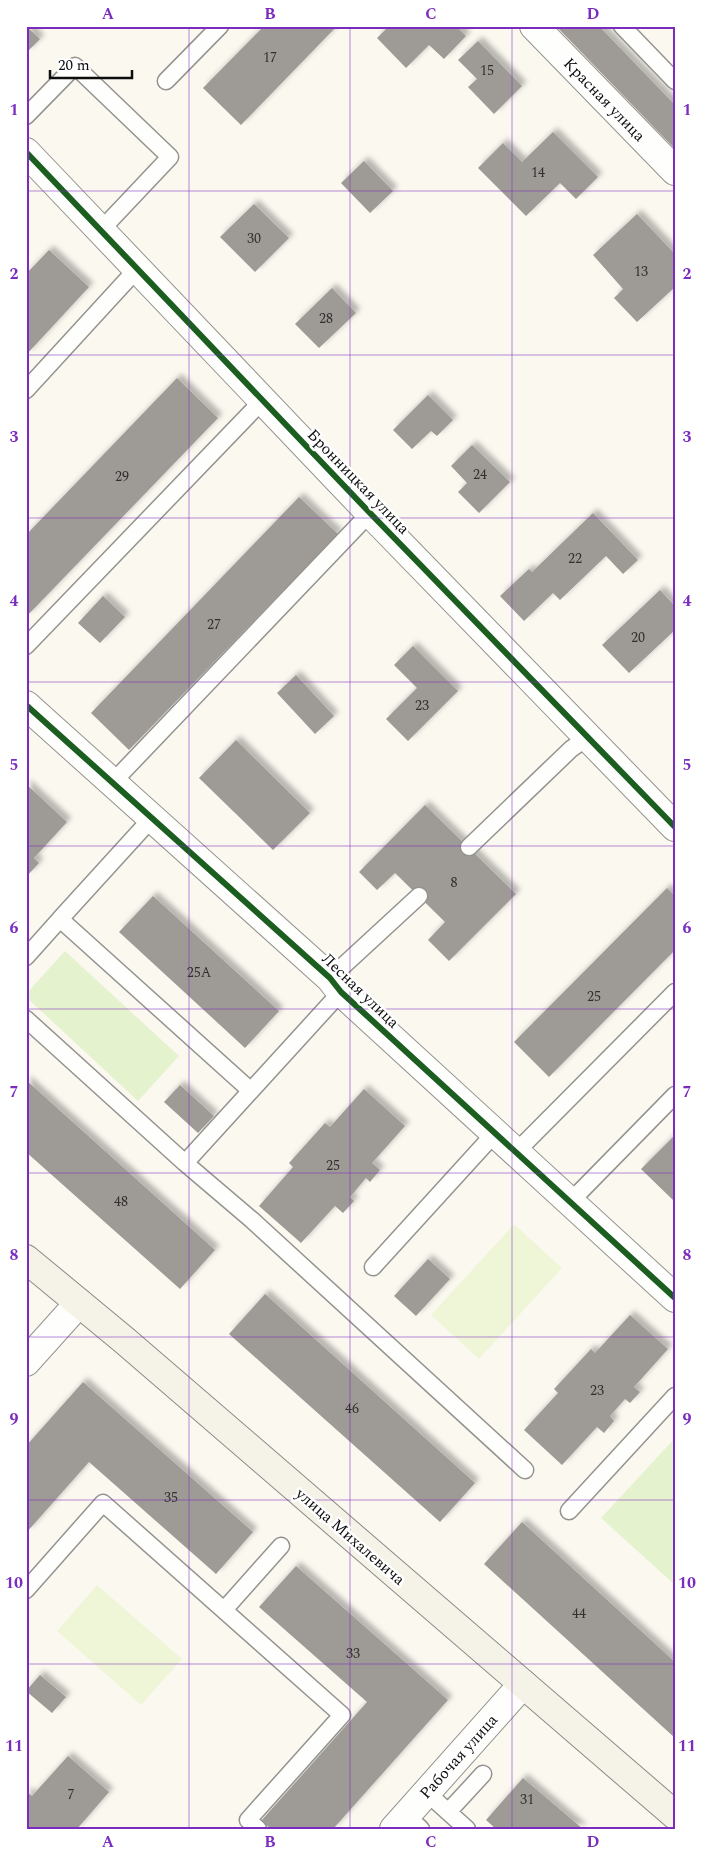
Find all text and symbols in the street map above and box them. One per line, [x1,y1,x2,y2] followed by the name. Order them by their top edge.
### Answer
[102,2,115,26] text: A
[264,2,276,26] text: B
[425,2,437,26] text: C
[587,2,600,26] text: D
[263,47,277,68] house number: 17
[50,48,132,80] scale bar
[558,52,651,147] street label: Красная улица
[58,54,90,77] text: 20 m
[480,60,494,81] house number: 15
[10,98,18,122] text: 1
[683,98,691,122] text: 1
[531,162,545,183] house number: 14
[247,228,261,249] house number: 30
[634,261,648,282] house number: 13
[10,262,19,286] text: 2
[683,262,692,286] text: 2
[319,308,333,329] house number: 28
[301,423,415,540] street label: Бронницкая улица
[10,425,19,449] text: 3
[683,425,692,449] text: 3
[473,464,487,485] house number: 24
[115,466,129,487] house number: 29
[568,548,582,569] house number: 22
[10,589,19,613] text: 4
[683,589,692,613] text: 4
[207,614,221,635] house number: 27
[631,627,645,648] house number: 20
[415,695,429,716] house number: 23
[10,753,18,777] text: 5
[683,753,691,777] text: 5
[451,872,458,893] house number: 8
[10,916,19,940] text: 6
[683,916,692,940] text: 6
[316,947,405,1034] street label: Лесная улица
[187,962,212,983] house number: 25А
[587,986,601,1007] house number: 25
[10,1080,19,1104] text: 7
[683,1080,692,1104] text: 7
[326,1155,340,1176] house number: 25
[114,1191,128,1212] house number: 48
[10,1243,19,1267] text: 8
[683,1243,692,1267] text: 8
[590,1380,604,1401] house number: 23
[345,1398,359,1419] house number: 46
[10,1407,19,1431] text: 9
[683,1407,692,1431] text: 9
[290,1482,411,1591] street label: улица Михалевича
[164,1487,178,1508] house number: 35
[5,1571,23,1595] text: 10
[678,1571,696,1595] text: 10
[572,1603,586,1624] house number: 44
[346,1643,360,1664] house number: 33
[414,1709,504,1805] street label: Рабочая улица
[5,1734,23,1758] text: 11
[678,1734,696,1758] text: 11
[68,1784,75,1805] house number: 7
[520,1789,534,1810] house number: 31
[102,1830,115,1854] text: A
[264,1830,276,1854] text: B
[425,1830,437,1854] text: C
[587,1830,600,1854] text: D

